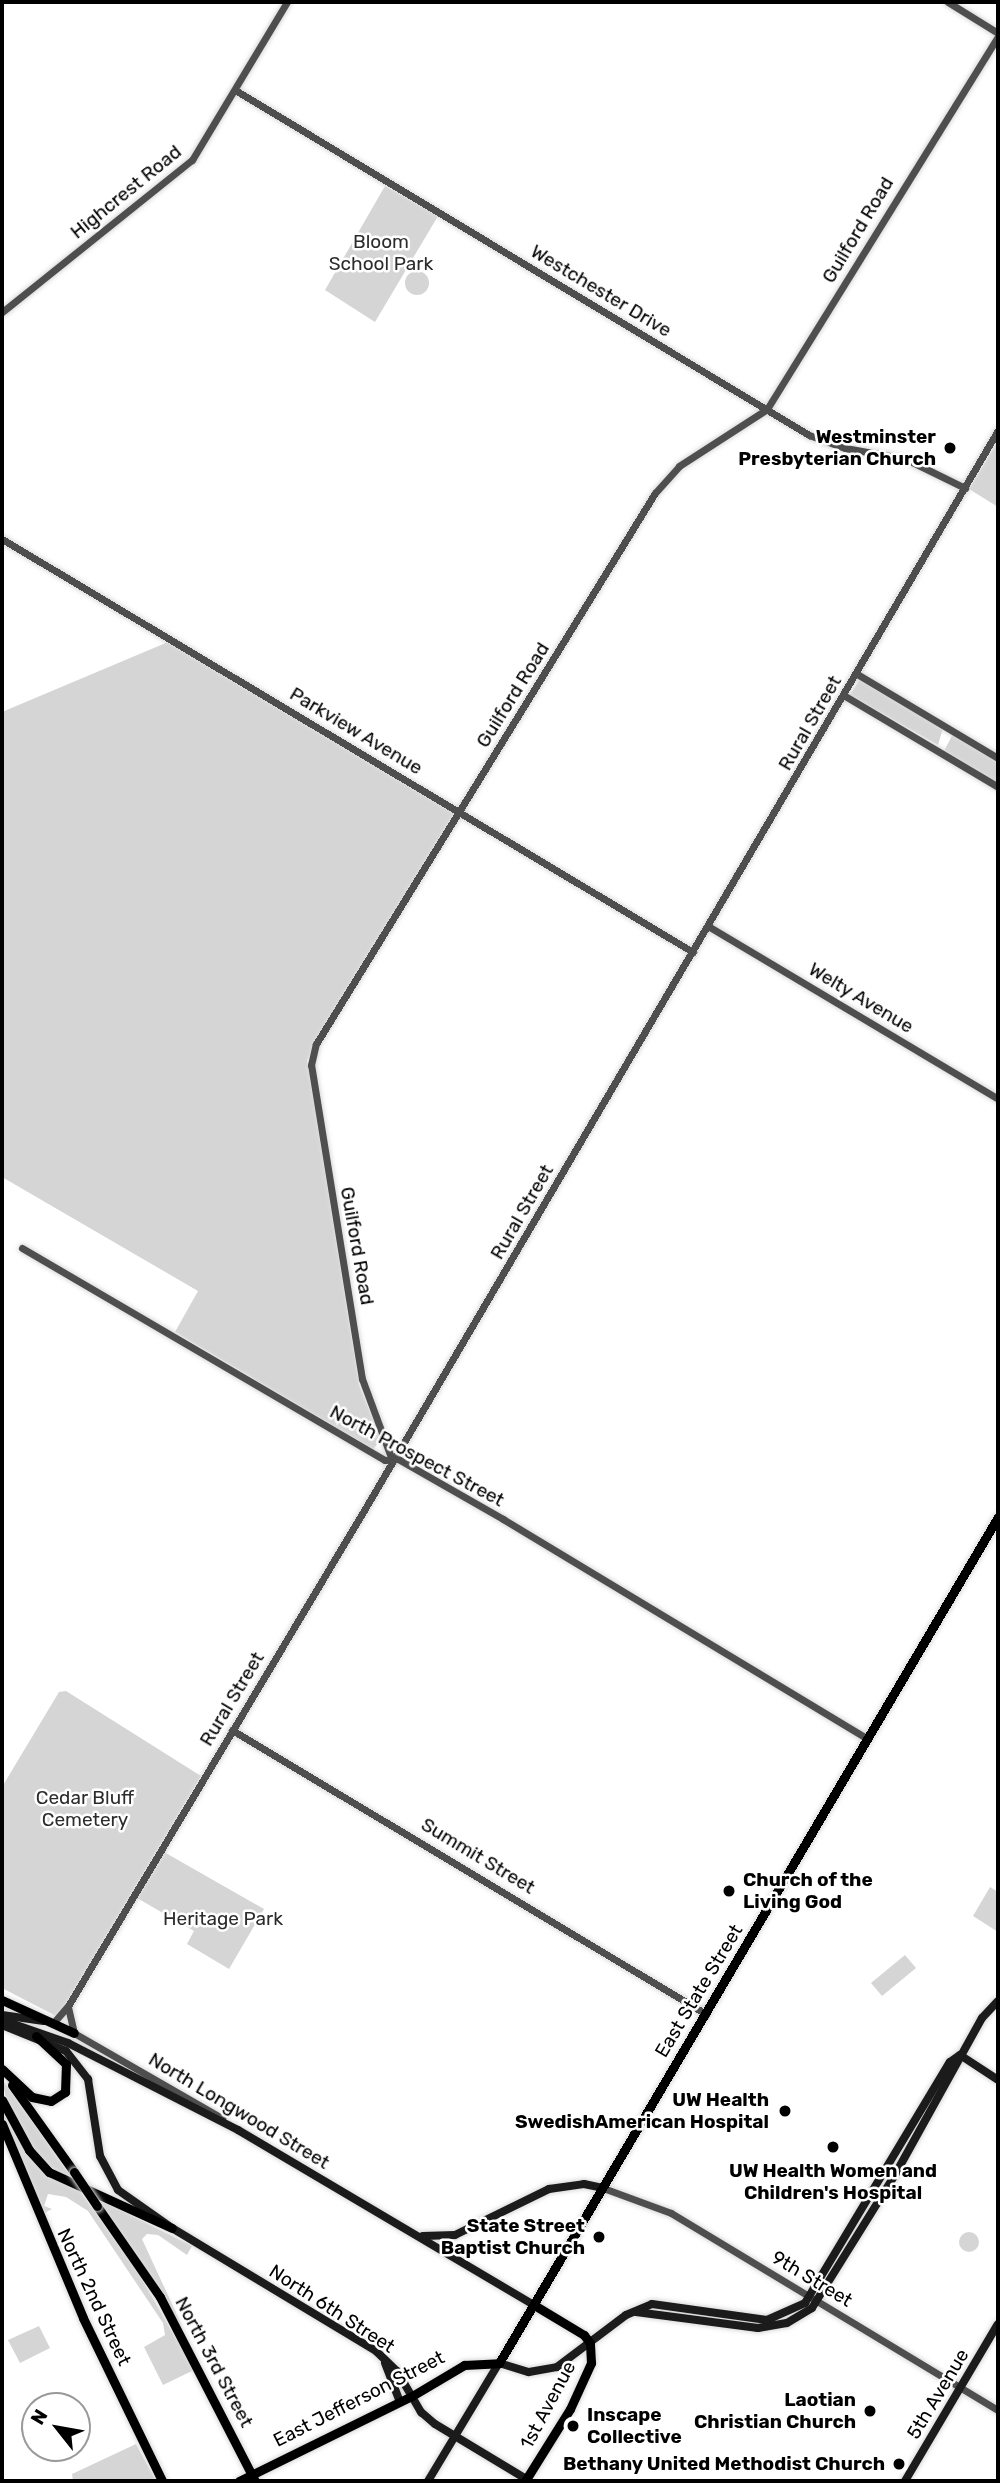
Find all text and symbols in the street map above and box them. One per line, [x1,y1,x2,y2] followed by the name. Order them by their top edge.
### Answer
[66,140,186,244] street label: Highcrest Road
[817,173,899,287] street label: Guilford Road
[329,231,433,275] park label: Bloom School Park
[526,240,676,342] street label: Westchester Drive
[738,426,936,470] place label: Westminster Presbyterian Church
[942,440,958,456] marker: Westminster Presbyterian Church
[472,638,554,752] street label: Guilford Road
[774,672,846,774] street label: Rural Street
[285,682,427,780] street label: Parkview Avenue
[804,958,918,1038] street label: Welty Avenue
[486,1161,558,1263] street label: Rural Street
[335,1185,379,1307] street label: Guilford Road
[326,1400,508,1512] street label: North Prospect Street
[195,1648,269,1750] street label: Rural Street
[36,1787,134,1831] park label: Cedar Bluff Cemetery
[417,1813,539,1899] street label: Summit Street
[743,1869,873,1913] place label: Church of the Living God
[721,1883,737,1899] marker: Church of the Living God
[163,1908,283,1930] park label: Heritage Park
[650,1920,748,2062] street label: East State Street
[144,2048,334,2174] street label: North Longwood Street
[515,2089,769,2133] place label: UW Health SwedishAmerican Hospital
[775,2101,795,2121] marker: UW Health SwedishAmerican Hospital
[823,2137,843,2157] marker: UW Health Women and Children's Hospital
[729,2160,937,2204] place label: UW Health Women and Children's Hospital
[441,2215,585,2259] place label: State Street Baptist Church
[52,2225,136,2369] street label: North 2nd Street
[591,2229,607,2245] marker: State Street Baptist Church
[768,2246,856,2312] street label: 9th Street
[265,2260,399,2358] street label: North 6th Street
[170,2293,258,2431] street label: North 3rd Street
[902,2345,974,2443] street label: 5th Avenue
[270,2346,448,2452] street label: East Jefferson Street
[515,2357,581,2453] street label: 1st Avenue
[694,2389,856,2433] place label: Laotian Christian Church
[21,2392,91,2462] north arrow
[862,2403,878,2419] marker: Laotian Christian Church
[587,2404,682,2448] place label: Inscape Collective
[26,2405,53,2429] text: N
[565,2418,581,2434] marker: Inscape Collective
[562,2453,885,2475] place label: Bethany United Methodist Church
[891,2456,907,2472] marker: Bethany United Methodist Church

